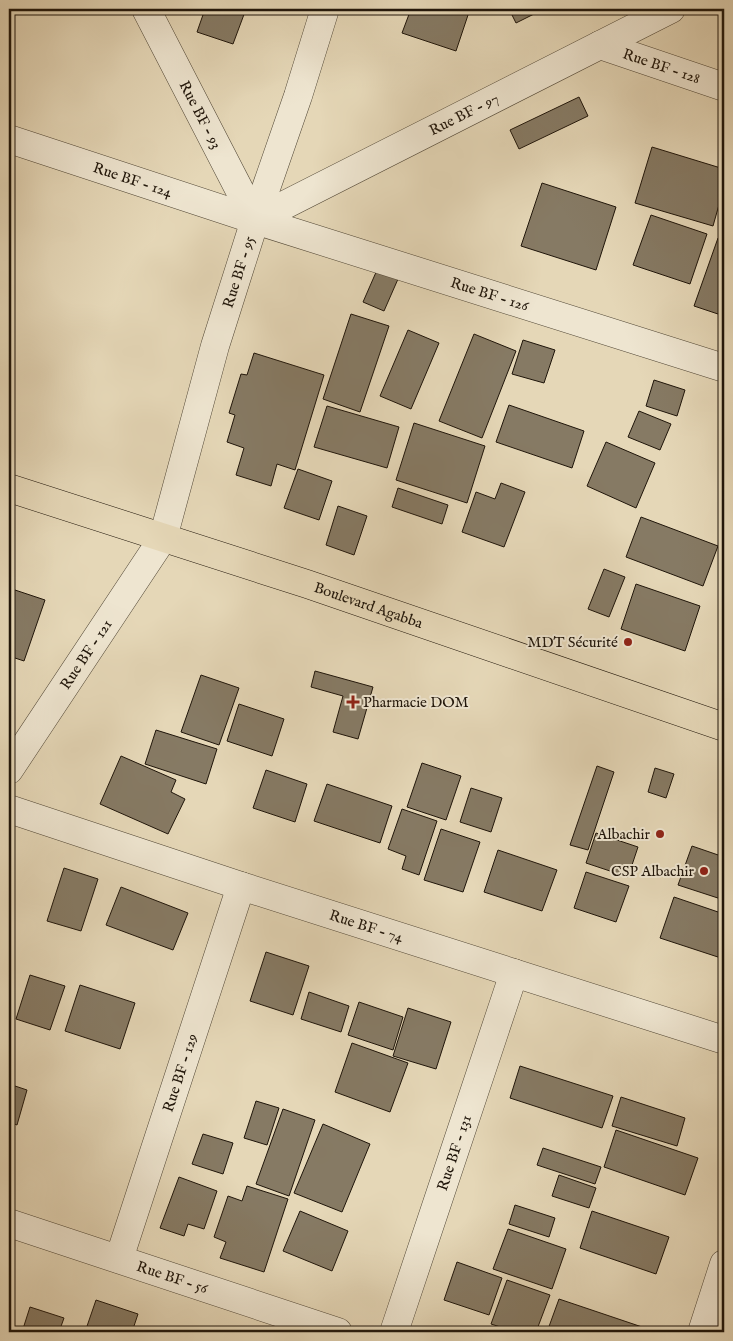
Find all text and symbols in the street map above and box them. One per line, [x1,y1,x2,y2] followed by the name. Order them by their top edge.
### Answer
[620,44,703,88] street label: Rue BF - 128
[175,77,226,152] street label: Rue BF - 93
[426,89,502,140] street label: Rue BF - 97
[90,158,175,202] street label: Rue BF - 124
[218,233,259,310] street label: Rue BF - 95
[448,273,532,316] street label: Rue BF - 126
[311,578,426,633] street label: Boulevard Agabba
[56,615,116,693] street label: Rue BF - 121
[527,633,618,652] place label: MDT Sécurité
[622,636,634,648] marker: MDT Sécurité
[363,693,469,712] place label: Pharmacie DOM
[347,696,359,708] marker: Pharmacie DOM
[596,825,650,844] place label: Albachir
[654,828,666,840] marker: Albachir
[611,862,694,881] place label: CSP Albachir
[698,865,710,877] marker: CSP Albachir
[327,905,406,947] street label: Rue BF - 74
[158,1031,202,1114] street label: Rue BF - 129
[432,1112,475,1193] street label: Rue BF - 131
[134,1256,211,1298] street label: Rue BF - 56

